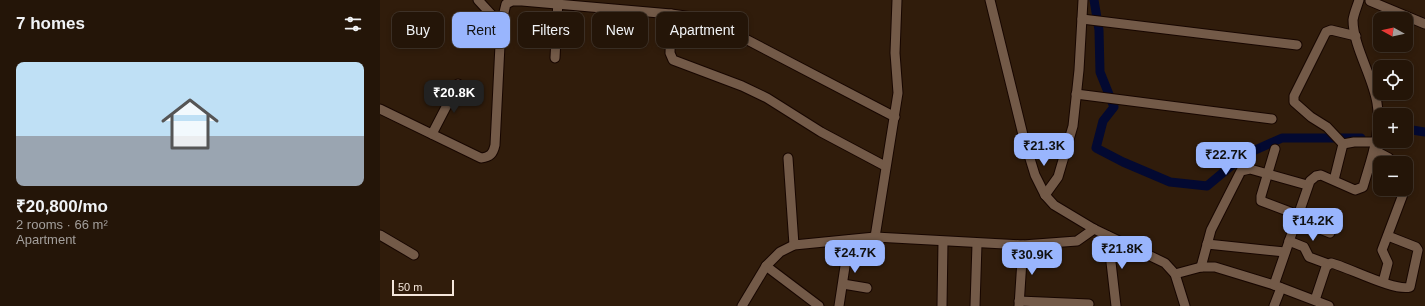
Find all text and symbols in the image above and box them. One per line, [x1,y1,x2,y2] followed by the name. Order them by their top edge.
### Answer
[392,12,444,48] chip: Buy
[452,12,510,48] chip: Rent
[518,12,584,48] chip: Filters
[592,12,648,48] chip: New
[656,12,748,48] chip: Apartment
[1373,12,1413,52] north arrow
[1373,12,1413,196] map controls
[342,13,364,35] icon: filters
[16,14,85,33] text: 7 homes
[1373,60,1413,100] button: locate
[421,80,487,114] pin: ₹20.8K
[433,85,475,100] text: ₹20.8K
[154,88,226,160] icon: home
[1373,108,1413,148] button: +
[1011,133,1077,167] pin: ₹21.3K
[1023,138,1065,153] text: ₹21.3K
[1193,142,1259,176] pin: ₹22.7K
[1205,147,1247,162] text: ₹22.7K
[1373,156,1413,196] button: −
[16,197,108,216] text: ₹20,800/mo
[1280,208,1346,242] pin: ₹14.2K
[1292,213,1334,228] text: ₹14.2K
[16,217,108,232] text: 2 rooms · 66 m²
[16,232,76,247] text: Apartment
[1089,236,1155,270] pin: ₹21.8K
[822,240,888,274] pin: ₹24.7K
[1101,241,1143,256] text: ₹21.8K
[999,242,1065,276] pin: ₹30.9K
[834,245,876,260] text: ₹24.7K
[1011,247,1053,262] text: ₹30.9K
[392,278,454,297] scale bar
[398,281,422,293] text: 50 m

